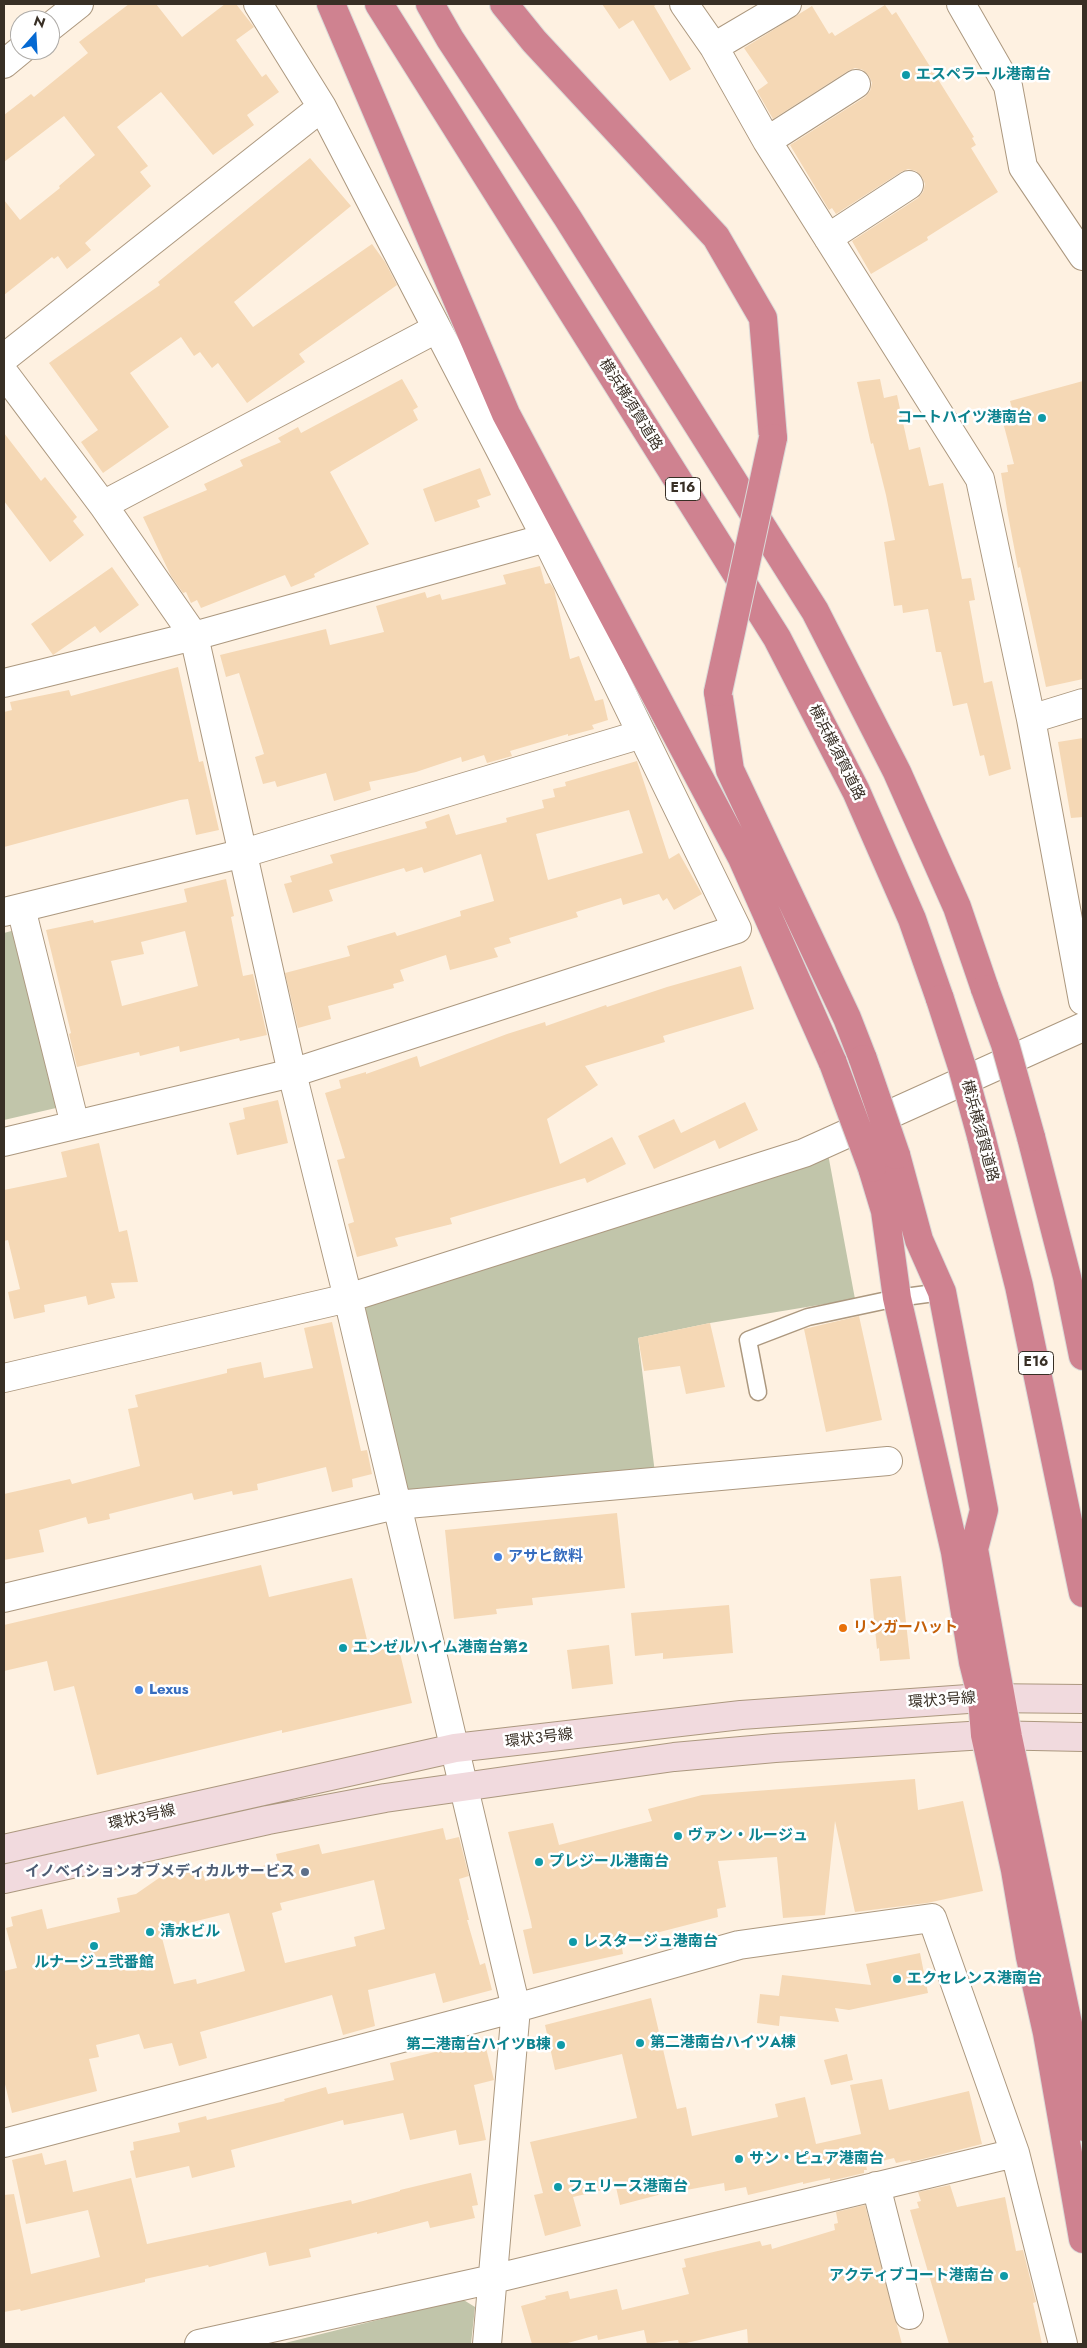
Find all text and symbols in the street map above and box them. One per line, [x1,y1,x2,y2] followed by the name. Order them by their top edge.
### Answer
[10,10,60,60] north arrow
[31,10,48,33] text: N
[916,66,1051,84] place label: エスペラール港南台
[900,69,912,81] marker: エスペラール港南台
[595,356,665,454] street label: 横浜横須賀道路
[897,409,1032,427] place label: コートハイツ港南台
[1036,412,1048,424] marker: コートハイツ港南台
[666,478,700,500] road number: E16
[804,702,868,804] street label: 横浜横須賀道路
[957,1078,1001,1184] street label: 横浜横須賀道路
[1018,1352,1054,1375] road number: E16
[508,1548,583,1566] place label: アサヒ飲料
[492,1551,504,1563] marker: アサヒ飲料
[853,1619,958,1637] place label: リンガーハット
[837,1622,849,1634] marker: リンガーハット
[353,1639,528,1657] place label: エンゼルハイム港南台第2
[337,1642,349,1654] marker: エンゼルハイム港南台第2
[149,1681,189,1699] place label: Lexus
[133,1684,145,1696] marker: Lexus
[907,1690,977,1712] street label: 環状3号線
[504,1726,574,1752] street label: 環状3号線
[107,1802,177,1834] street label: 環状3号線
[688,1827,808,1845] place label: ヴァン・ルージュ
[672,1830,684,1842] marker: ヴァン・ルージュ
[549,1853,669,1871] place label: プレジール港南台
[533,1856,545,1868] marker: プレジール港南台
[25,1863,295,1881] place label: イノベイションオブメディカルサービス
[299,1866,311,1878] marker: イノベイションオブメディカルサービス
[160,1923,220,1941] place label: 清水ビル
[144,1926,156,1938] marker: 清水ビル
[583,1933,718,1951] place label: レスタージュ港南台
[567,1936,579,1948] marker: レスタージュ港南台
[88,1940,100,1952] marker: ルナージュ弐番館
[34,1954,154,1972] place label: ルナージュ弐番館
[907,1970,1042,1988] place label: エクセレンス港南台
[891,1973,903,1985] marker: エクセレンス港南台
[650,2034,796,2052] place label: 第二港南台ハイツA棟
[406,2036,551,2054] place label: 第二港南台ハイツB棟
[634,2037,646,2049] marker: 第二港南台ハイツA棟
[555,2039,567,2051] marker: 第二港南台ハイツB棟
[749,2150,884,2168] place label: サン・ピュア港南台
[733,2153,745,2165] marker: サン・ピュア港南台
[568,2178,688,2196] place label: フェリース港南台
[552,2181,564,2193] marker: フェリース港南台
[829,2267,994,2285] place label: アクティブコート港南台
[998,2270,1010,2282] marker: アクティブコート港南台

